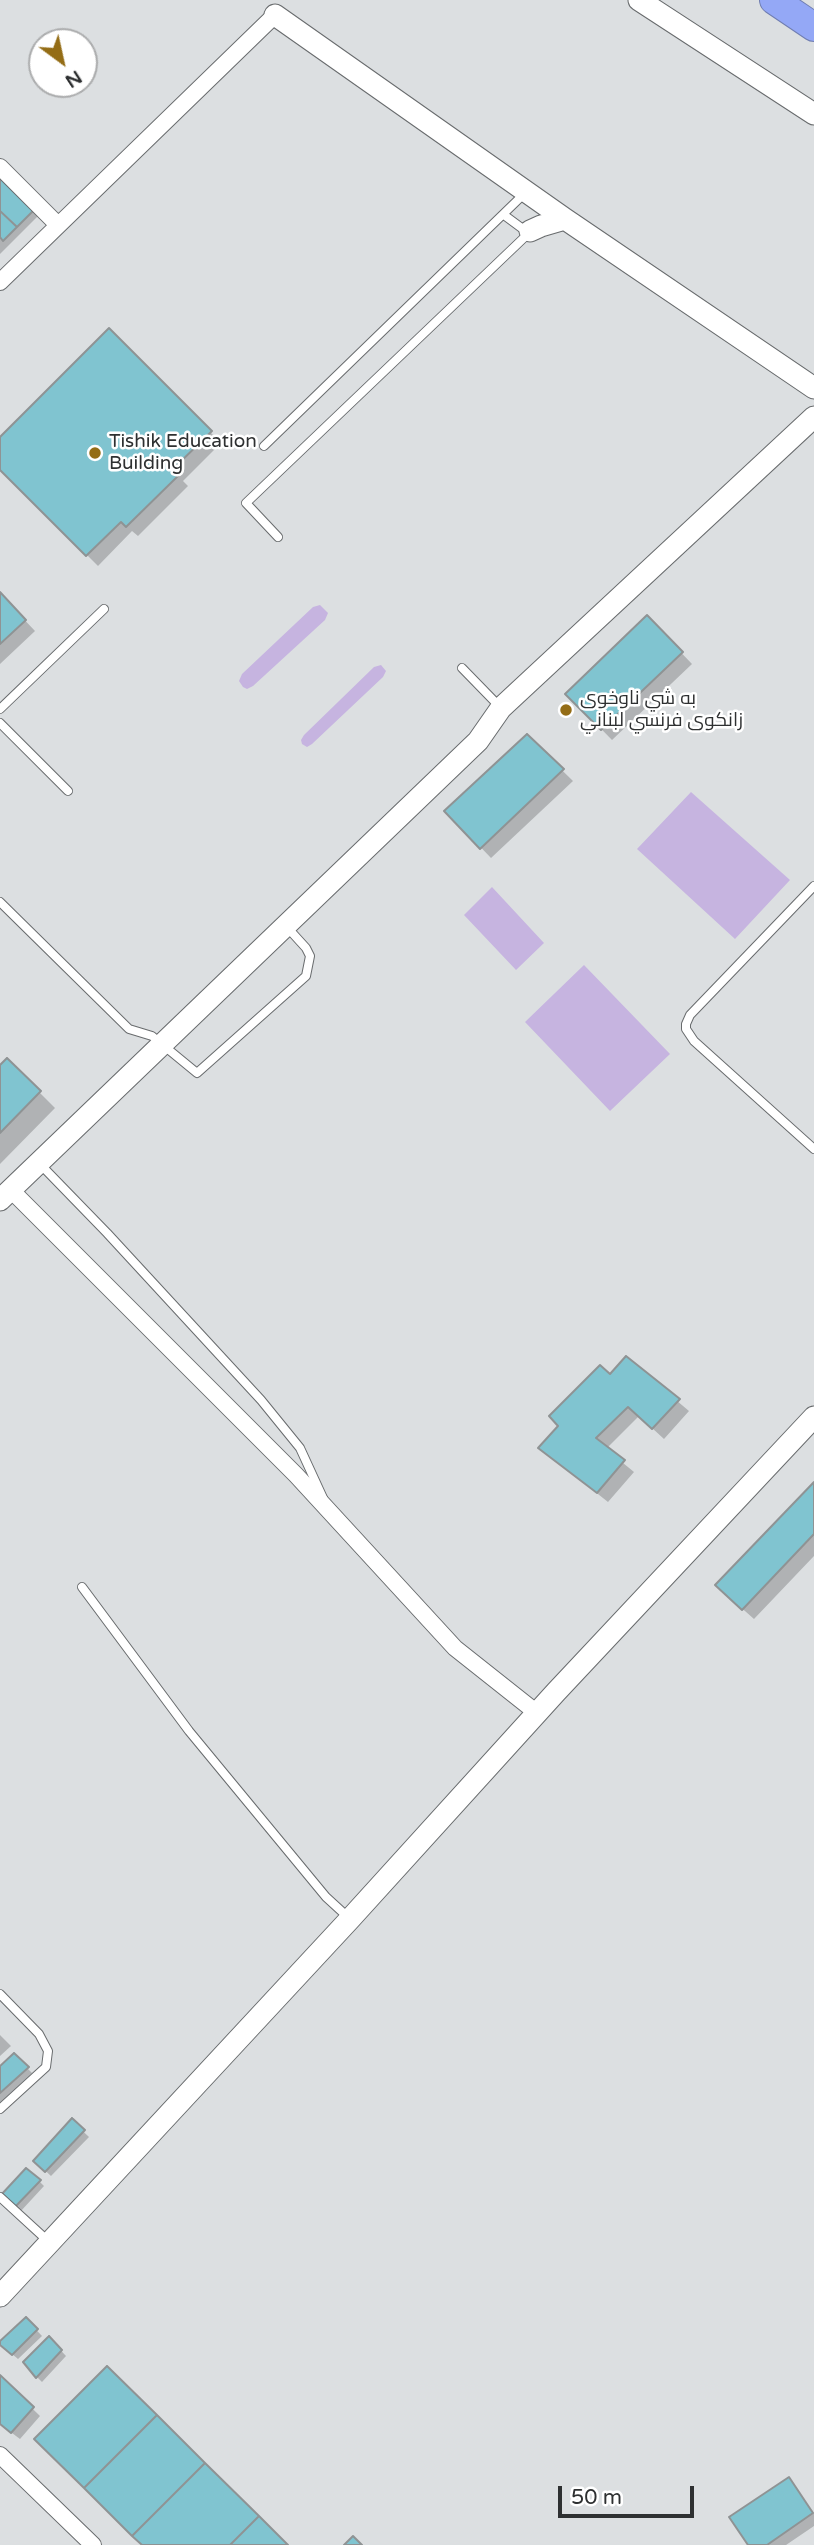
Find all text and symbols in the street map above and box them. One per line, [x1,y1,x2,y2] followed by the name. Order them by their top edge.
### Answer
[28,28,98,98] north arrow
[61,66,86,92] text: N
[109,431,257,475] place label: Tishik Education Building
[87,445,103,461] marker: Tishik Education Building
[580,688,743,732] place label: به شي ناوخوى زانكوى فرنسي لبناني
[558,702,574,718] marker: به شي ناوخوى زانكوى فرنسي لبناني
[562,2472,698,2516] scale bar
[571,2485,622,2510] text: 50 m

